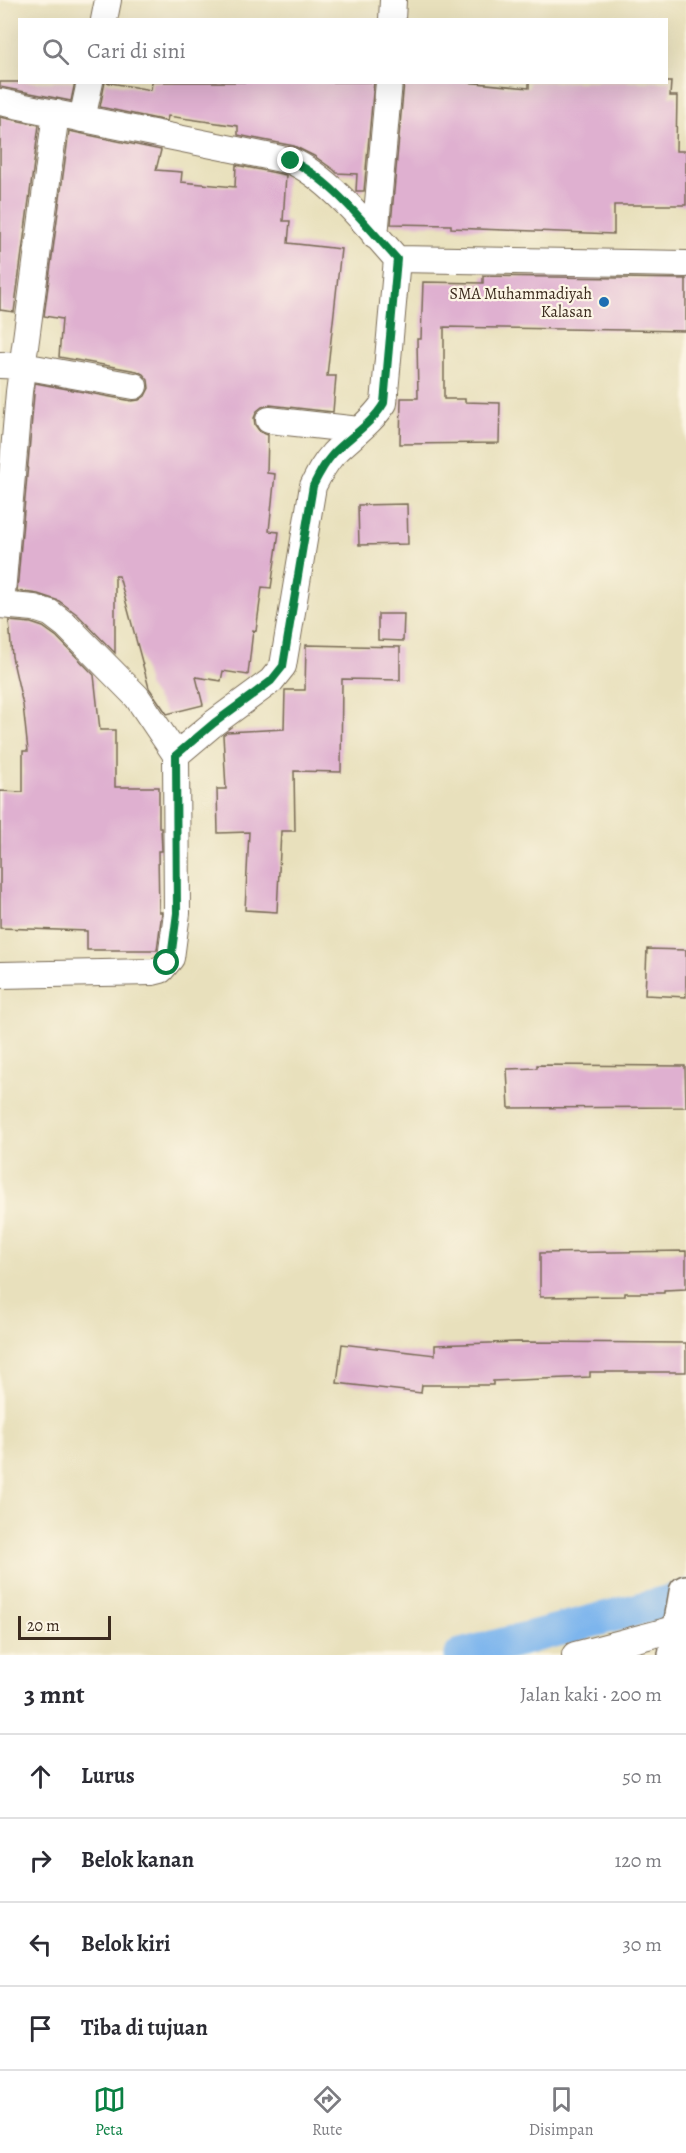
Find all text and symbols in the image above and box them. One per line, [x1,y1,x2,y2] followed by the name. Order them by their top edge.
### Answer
[18,18,668,84] search box
[39,35,72,68] icon: search
[87,36,186,66] text: Cari di sini
[277,147,303,173] route end
[450,283,592,323] place label: SMA Muhammadiyah Kalasan
[597,295,611,309] marker: SMA Muhammadiyah Kalasan
[153,949,179,975] route start
[18,1613,111,1640] scale bar
[27,1615,60,1637] text: 20 m
[24,1677,85,1712] text: 3 mnt
[520,1681,662,1708] text: Jalan kaki · 200 m
[24,1760,57,1793] icon: ahead
[81,1761,135,1791] text: Lurus
[622,1763,662,1790] text: 50 m
[24,1844,57,1877] icon: right
[81,1845,194,1875] text: Belok kanan
[614,1847,662,1874] text: 120 m
[24,1928,57,1961] icon: left
[81,1929,170,1959] text: Belok kiri
[622,1931,662,1958] text: 30 m
[24,2012,57,2045] icon: arrive
[81,2013,208,2043] text: Tiba di tujuan
[93,2083,126,2141] tab: Peta
[311,2083,344,2141] tab: Rute
[529,2083,593,2141] tab: Disimpan

